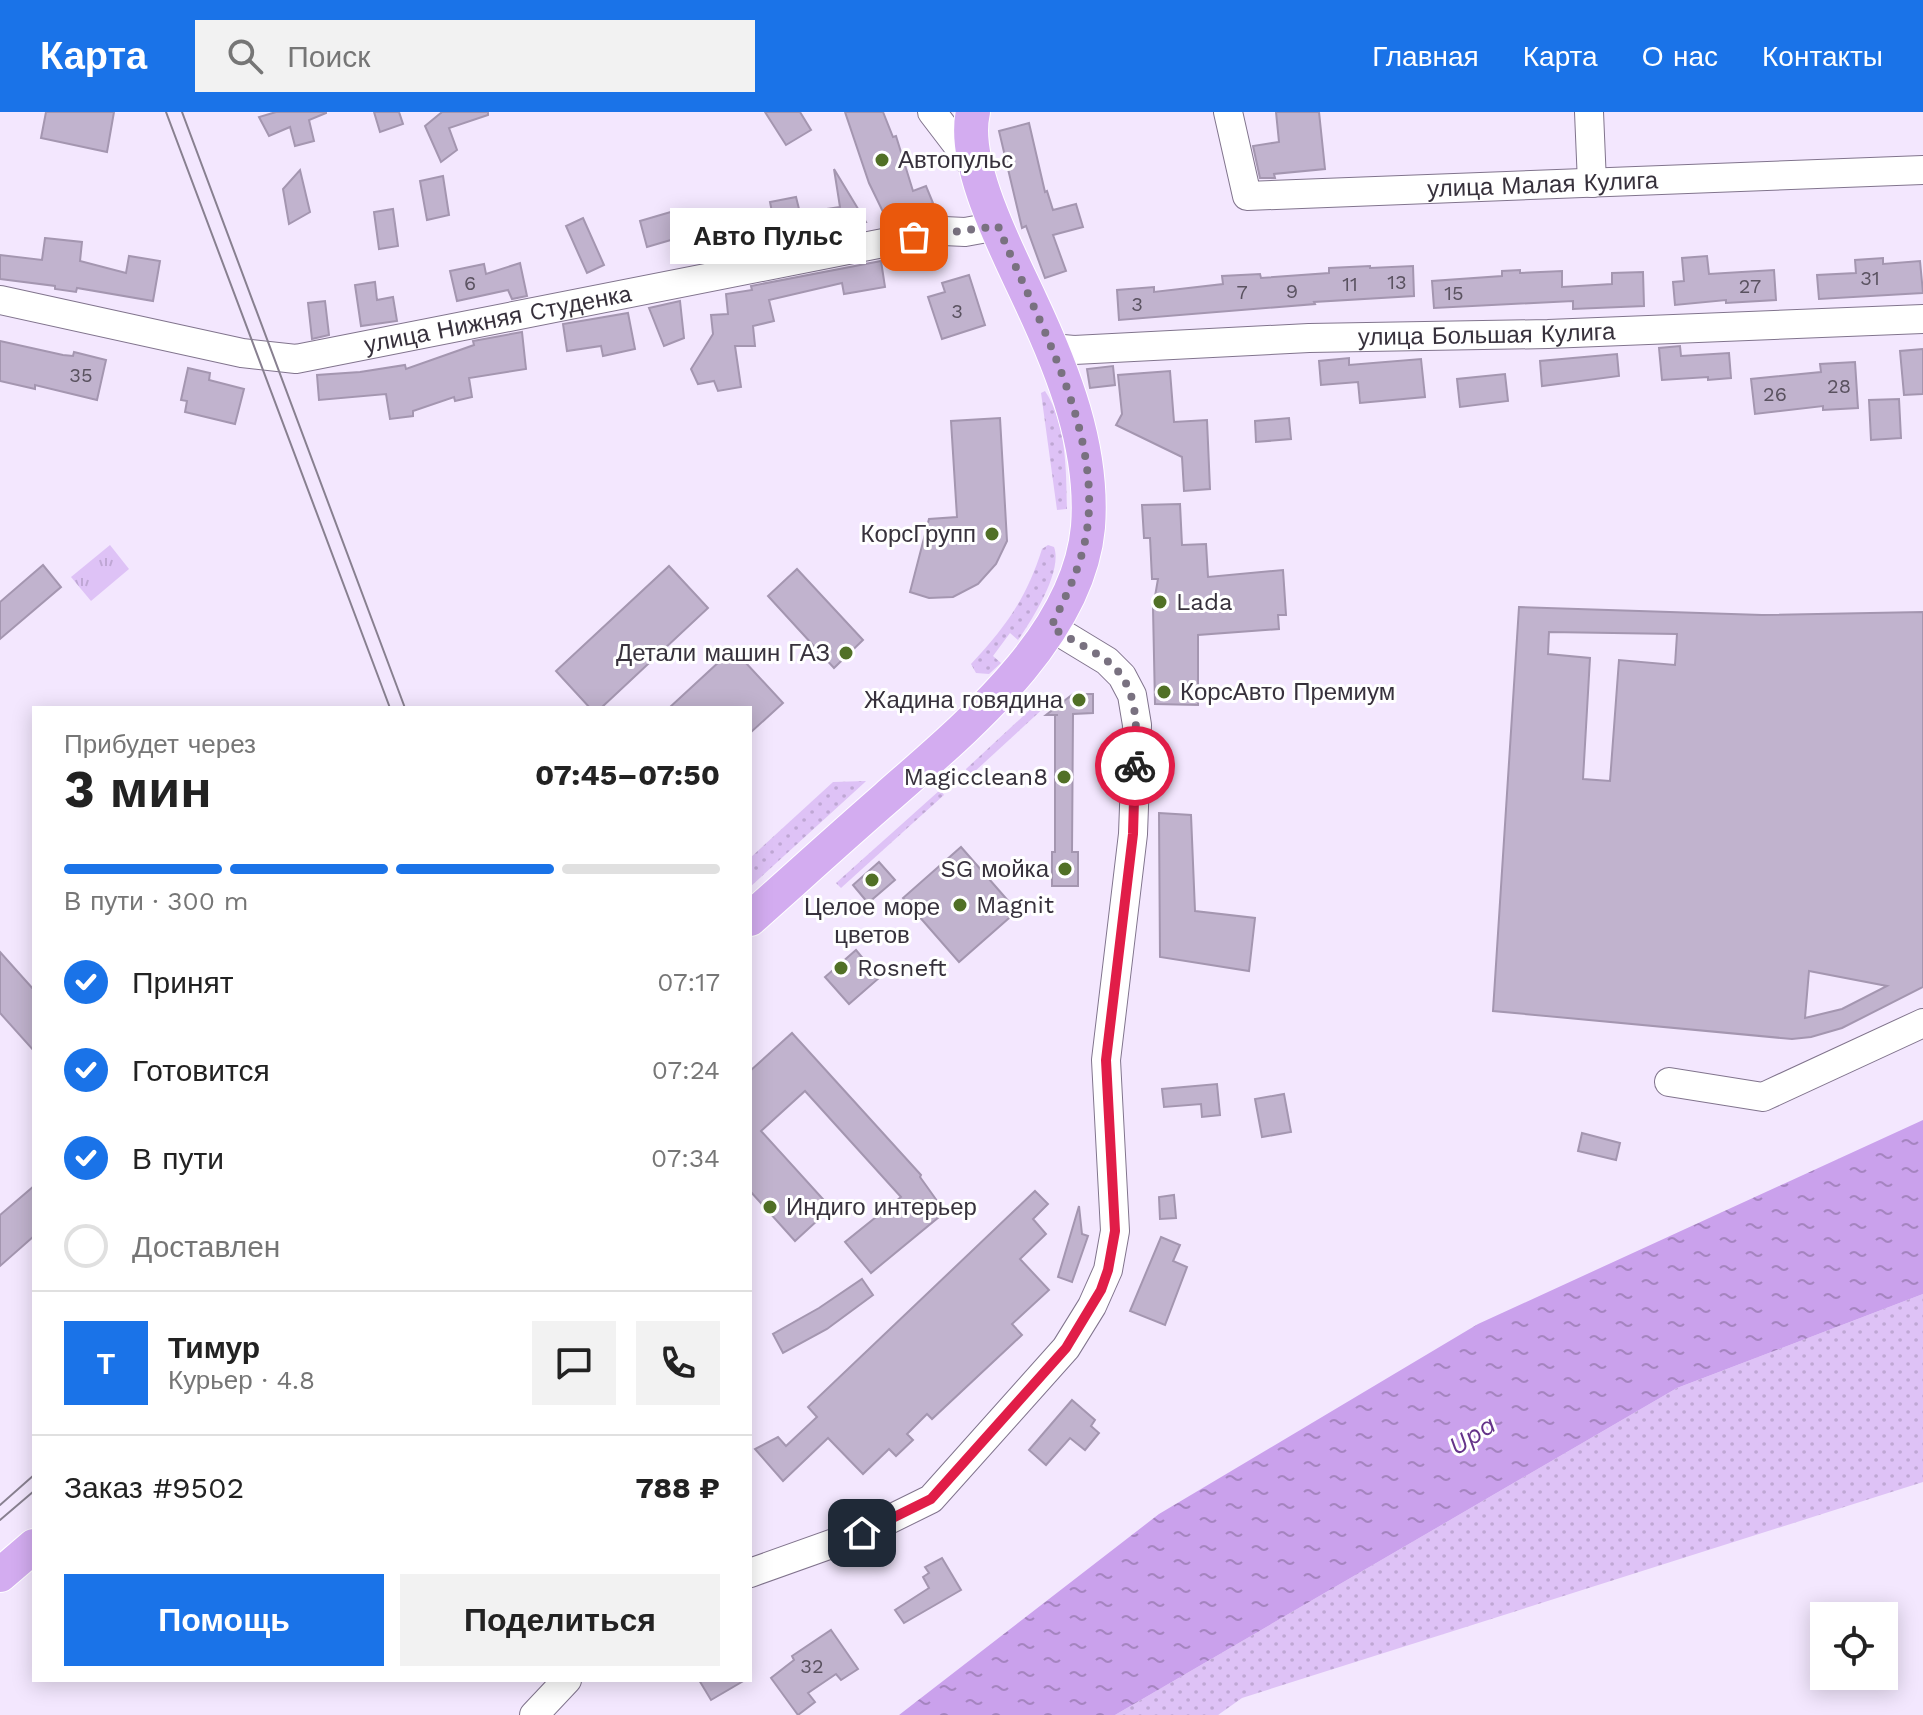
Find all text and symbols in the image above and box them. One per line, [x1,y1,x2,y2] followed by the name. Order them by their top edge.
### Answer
[195,20,755,92] search box
[40,34,147,78] text: Карта
[223,34,267,78] icon: search
[287,39,370,74] text: Поиск
[1372,40,1479,73] text: Главная
[1523,40,1598,73] text: Карта
[1642,40,1718,73] text: О нас
[1762,40,1883,73] text: Контакты
[898,146,1013,174] place label: Автопульс
[873,151,891,169] marker: Автопульс
[1427,166,1659,203] street label: улица Малая Кулига
[880,203,948,271] pin
[670,209,866,265] callout: Авто Пульс
[892,215,936,259] icon: bag
[693,221,843,251] text: Авто Пульс
[1860,266,1880,290] house number: 31
[1387,270,1407,294] house number: 13
[464,271,476,295] house number: 6
[1342,272,1358,296] house number: 11
[1739,274,1761,298] house number: 27
[362,279,634,359] street label: улица Нижняя Cтуденкa
[1286,279,1298,303] house number: 9
[1236,280,1248,304] house number: 7
[1444,281,1464,305] house number: 15
[1131,292,1143,316] house number: 3
[951,299,963,323] house number: 3
[1358,317,1617,351] street label: улица Большая Кулига
[69,363,93,387] house number: 35
[1827,374,1851,398] house number: 28
[1763,382,1787,406] house number: 26
[861,520,976,548] place label: КорсГрупп
[983,525,1001,543] marker: КорсГрупп
[1176,588,1233,616] place label: Lada
[1151,593,1169,611] marker: Lada
[616,639,830,667] place label: Детали машин ГАЗ
[837,644,855,662] marker: Детали машин ГАЗ
[1180,678,1395,706] place label: КорсАвто Премиум
[1155,683,1173,701] marker: КорсАвто Премиум
[864,686,1064,714] place label: Жадина говядина
[1070,691,1088,709] marker: Жадина говядина
[1095,726,1175,806] courier
[64,729,256,759] text: Прибудет через
[1113,744,1157,788] icon: bike
[535,757,720,792] text: 07:45–07:50
[64,759,212,820] text: 3 мин
[904,763,1048,791] place label: Magicclean8
[1055,768,1073,786] marker: Magicclean8
[940,855,1050,883] place label: SG мойка
[1056,860,1074,878] marker: SG мойка
[863,871,881,889] marker: Целое море цветов
[64,886,248,916] text: В пути · 300 m
[976,891,1054,919] place label: Magnit
[804,893,940,949] place label: Целое море цветов
[951,896,969,914] marker: Magnit
[857,954,946,982] place label: Rosneft
[832,959,850,977] marker: Rosneft
[64,960,108,1004] icon: check
[132,965,234,1000] text: Принят
[657,967,720,997] text: 07:17
[64,1048,108,1092] icon: check
[132,1053,270,1088] text: Готовится
[652,1055,720,1085] text: 07:24
[64,1136,108,1180] icon: check
[132,1141,224,1176] text: В пути
[651,1143,720,1173] text: 07:34
[786,1193,977,1221] place label: Индиго интерьер
[761,1198,779,1216] marker: Индиго интерьер
[132,1229,280,1264] text: Доставлен
[532,1321,616,1405] button: chat
[636,1321,720,1405] button: phone
[168,1330,260,1365] text: Тимур
[97,1346,115,1381] text: Т
[168,1365,315,1395] text: Курьер · 4.8
[1443,1409,1501,1461] water label: Upa
[64,1470,244,1505] text: Заказ #9502
[636,1470,720,1505] text: 788 ₽
[828,1499,896,1567] pin
[840,1511,884,1555] icon: home
[64,1574,384,1666] button: Помощь
[400,1574,720,1666] button: Поделиться
[1810,1602,1898,1690] map controls
[1810,1602,1898,1690] button: locate
[800,1654,824,1678] house number: 32

